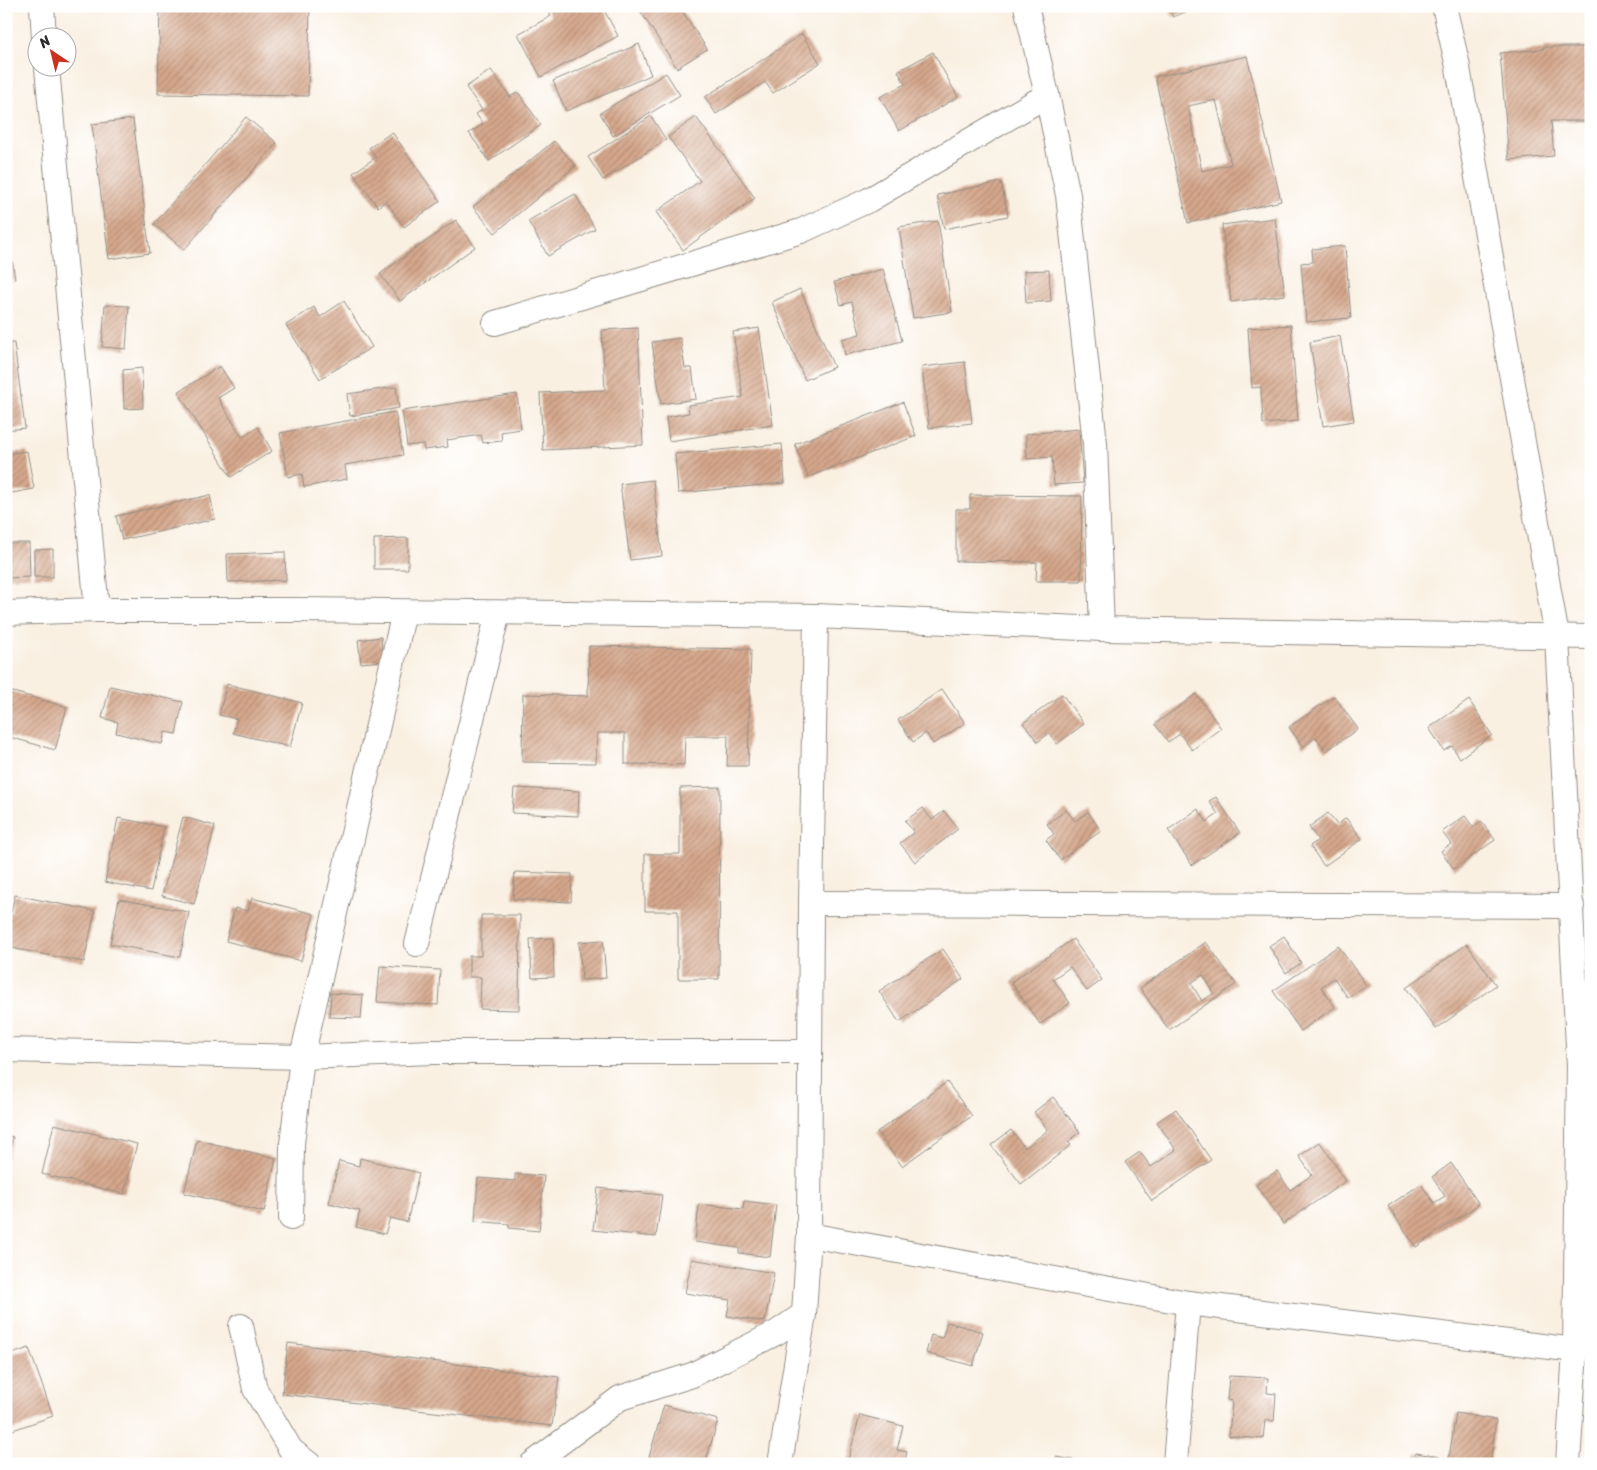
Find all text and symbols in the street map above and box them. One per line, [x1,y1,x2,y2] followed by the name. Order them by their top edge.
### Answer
[28,28,78,78] north arrow
[33,29,56,55] text: N

